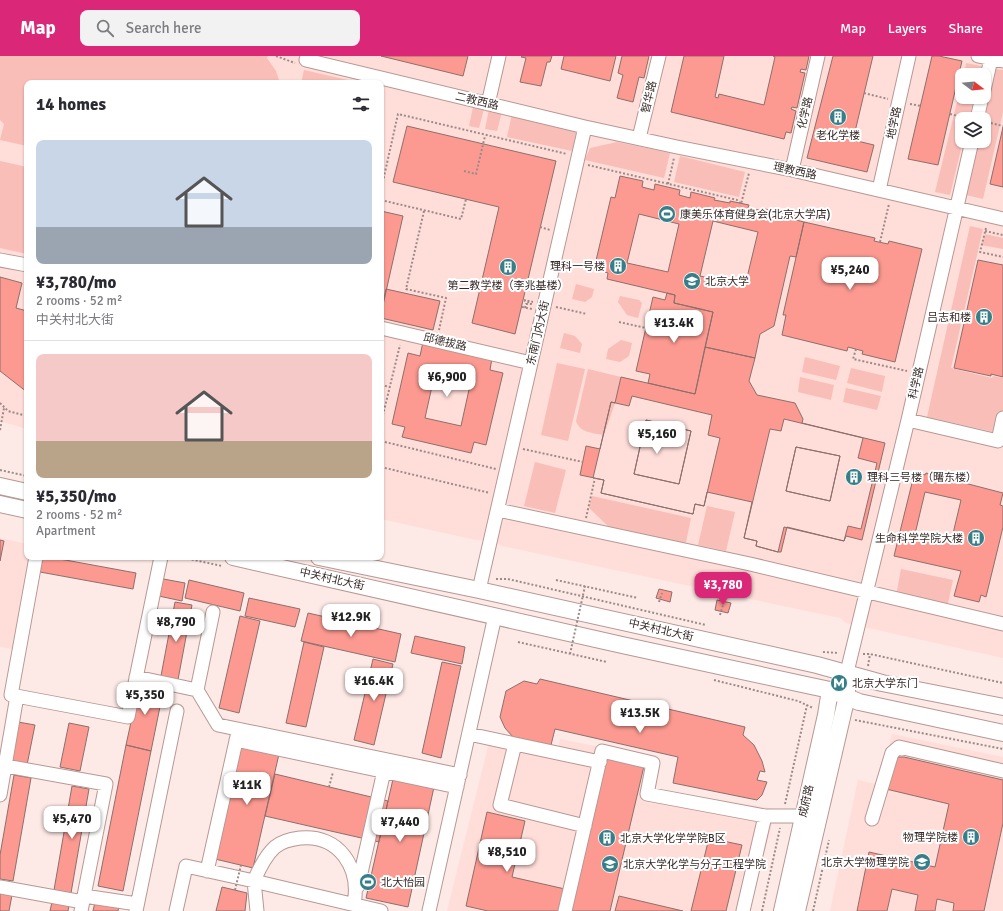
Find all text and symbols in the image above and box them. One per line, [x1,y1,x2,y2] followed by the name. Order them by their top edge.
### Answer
[80,10,360,46] search box
[20,16,56,40] text: Map
[94,17,116,39] icon: search
[126,19,201,37] text: Search here
[840,20,866,37] text: Map
[888,20,927,37] text: Layers
[949,20,983,37] text: Share
[955,68,991,104] north arrow
[955,68,991,148] map controls
[639,79,659,115] street label: 智华路
[454,90,500,112] street label: 二教西路
[350,93,372,115] icon: filters
[36,94,106,115] text: 14 homes
[795,95,815,131] street label: 化学路
[884,106,904,140] street label: 地学路
[828,107,848,127] building icon: 老化学楼
[955,112,991,148] button: layers
[816,129,860,142] place label: 老化学楼
[772,160,818,182] street label: 理教西路
[168,166,240,238] icon: home
[657,204,677,224] sports icon: 康美乐体育健身会(北京大学店)
[680,208,830,221] place label: 康美乐体育健身会(北京大学店)
[608,256,628,276] building icon: 理科一号楼
[498,257,518,277] building icon: 第二教学楼（李兆基楼）
[817,257,883,291] pin: ¥5,240
[550,260,605,273] place label: 理科一号楼
[831,262,869,278] text: ¥5,240
[682,271,702,291] school or university icon: 北京大学
[36,272,116,293] text: ¥3,780/mo
[705,275,749,288] place label: 北京大学
[448,279,569,292] place label: 第二教学楼（李兆基楼）
[36,293,122,309] text: 2 rooms · 52 m²
[524,299,552,367] street label: 东南门内大街
[974,307,994,327] building icon: 吕志和楼
[641,310,707,344] pin: ¥13.4K
[927,311,971,324] place label: 吕志和楼
[36,312,114,328] text: 中关村北大街
[654,315,694,331] text: ¥13.4K
[422,331,468,353] street label: 邱德拔路
[414,364,480,398] pin: ¥6,900
[906,365,926,401] street label: 科学路
[428,369,466,385] text: ¥6,900
[168,380,240,452] icon: home
[624,421,690,455] pin: ¥5,160
[638,426,676,442] text: ¥5,160
[844,467,864,487] building icon: 理科三号楼（曙东楼）
[867,471,977,484] place label: 理科三号楼（曙东楼）
[36,486,116,507] text: ¥5,350/mo
[36,507,122,523] text: 2 rooms · 52 m²
[36,523,96,539] text: Apartment
[966,528,986,548] building icon: 生命科学学院大楼
[875,532,963,545] place label: 生命科学学院大楼
[298,565,366,593] street label: 中关村北大街
[690,572,756,606] pin: ¥3,780
[704,577,742,593] text: ¥3,780
[318,604,384,638] pin: ¥12.9K
[143,609,209,643] pin: ¥8,790
[331,609,371,625] text: ¥12.9K
[157,614,195,630] text: ¥8,790
[627,616,695,644] street label: 中关村北大街
[341,668,407,702] pin: ¥16.4K
[354,673,394,689] text: ¥16.4K
[829,673,849,693] metro station icon: 北京大学东门
[852,677,918,690] place label: 北京大学东门
[112,682,178,716] pin: ¥5,350
[126,687,164,703] text: ¥5,350
[607,700,673,734] pin: ¥13.5K
[620,705,660,721] text: ¥13.5K
[223,772,271,806] pin: ¥11K
[232,777,262,793] text: ¥11K
[796,783,816,819] street label: 成府路
[39,806,105,840] pin: ¥5,470
[367,809,433,843] pin: ¥7,440
[53,811,91,827] text: ¥5,470
[381,814,419,830] text: ¥7,440
[961,827,981,847] building icon: 物理学院楼
[597,828,617,848] building icon: 北京大学化学学院B区
[903,831,958,844] place label: 物理学院楼
[620,832,726,845] place label: 北京大学化学学院B区
[474,839,540,873] pin: ¥8,510
[488,844,526,860] text: ¥8,510
[912,852,932,872] school or university icon: 北京大学物理学院
[600,854,620,874] school or university icon: 北京大学化学与分子工程学院
[821,856,909,869] place label: 北京大学物理学院
[623,858,766,871] place label: 北京大学化学与分子工程学院
[358,872,378,892] sports icon: 北大怡园
[381,876,425,889] place label: 北大怡园

